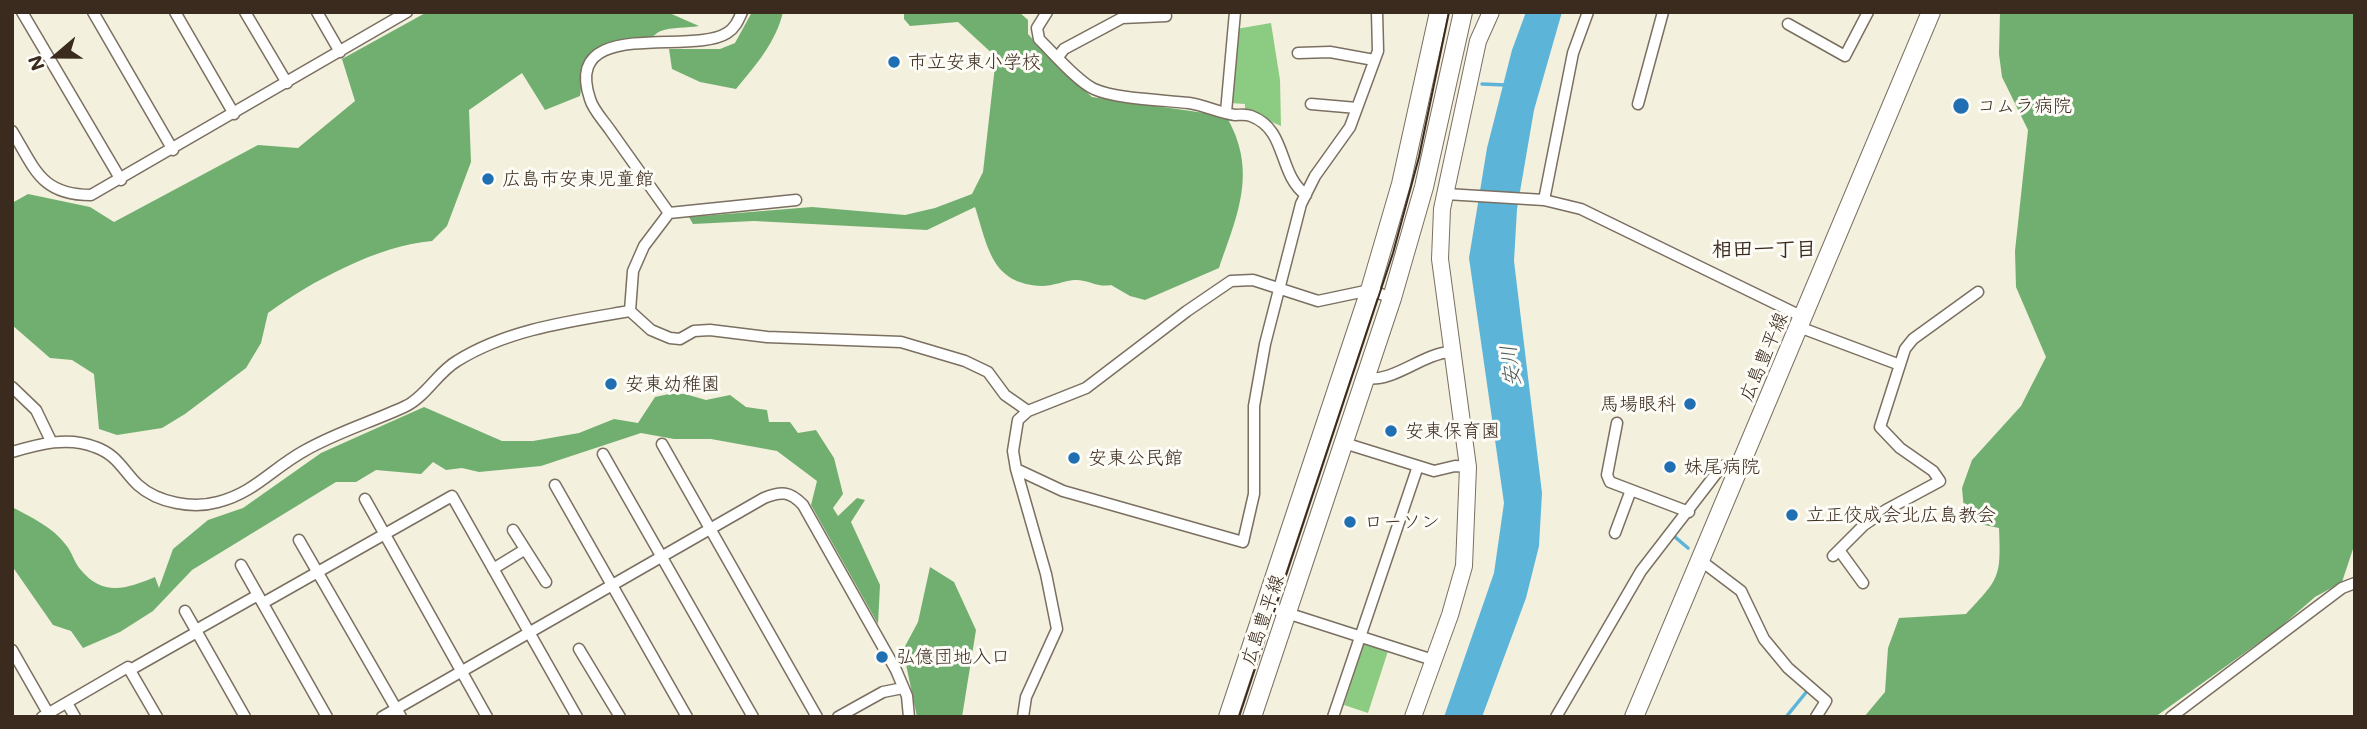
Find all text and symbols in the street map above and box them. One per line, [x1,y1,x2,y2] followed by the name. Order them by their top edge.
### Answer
[21,21,91,91] north arrow
[908,51,1041,73] place label: 市立安東小学校
[22,52,50,74] text: N
[886,54,902,70] marker: 市立安東小学校
[1977,95,2072,117] place label: コムラ病院
[1951,96,1971,116] marker: コムラ病院
[502,168,654,190] place label: 広島市安東児童館
[480,171,496,187] marker: 広島市安東児童館
[1712,237,1816,263] district label: 相田一丁目
[1735,309,1793,405] street label: 広島豊平線
[1496,344,1526,388] water label: 安川
[625,373,720,395] place label: 安東幼稚園
[603,376,619,392] marker: 安東幼稚園
[1600,393,1676,415] place label: 馬場眼科
[1682,396,1698,412] marker: 馬場眼科
[1405,420,1500,442] place label: 安東保育園
[1383,423,1399,439] marker: 安東保育園
[1088,447,1183,469] place label: 安東公民館
[1066,450,1082,466] marker: 安東公民館
[1684,456,1760,478] place label: 妹尾病院
[1662,459,1678,475] marker: 妹尾病院
[1806,504,1996,526] place label: 立正佼成会北広島教会
[1784,507,1800,523] marker: 立正佼成会北広島教会
[1364,511,1440,533] place label: ローソン
[1342,514,1358,530] marker: ローソン
[1237,571,1289,669] street label: 広島豊平線
[896,646,1010,668] place label: 弘億団地入口
[874,649,890,665] marker: 弘億団地入口

